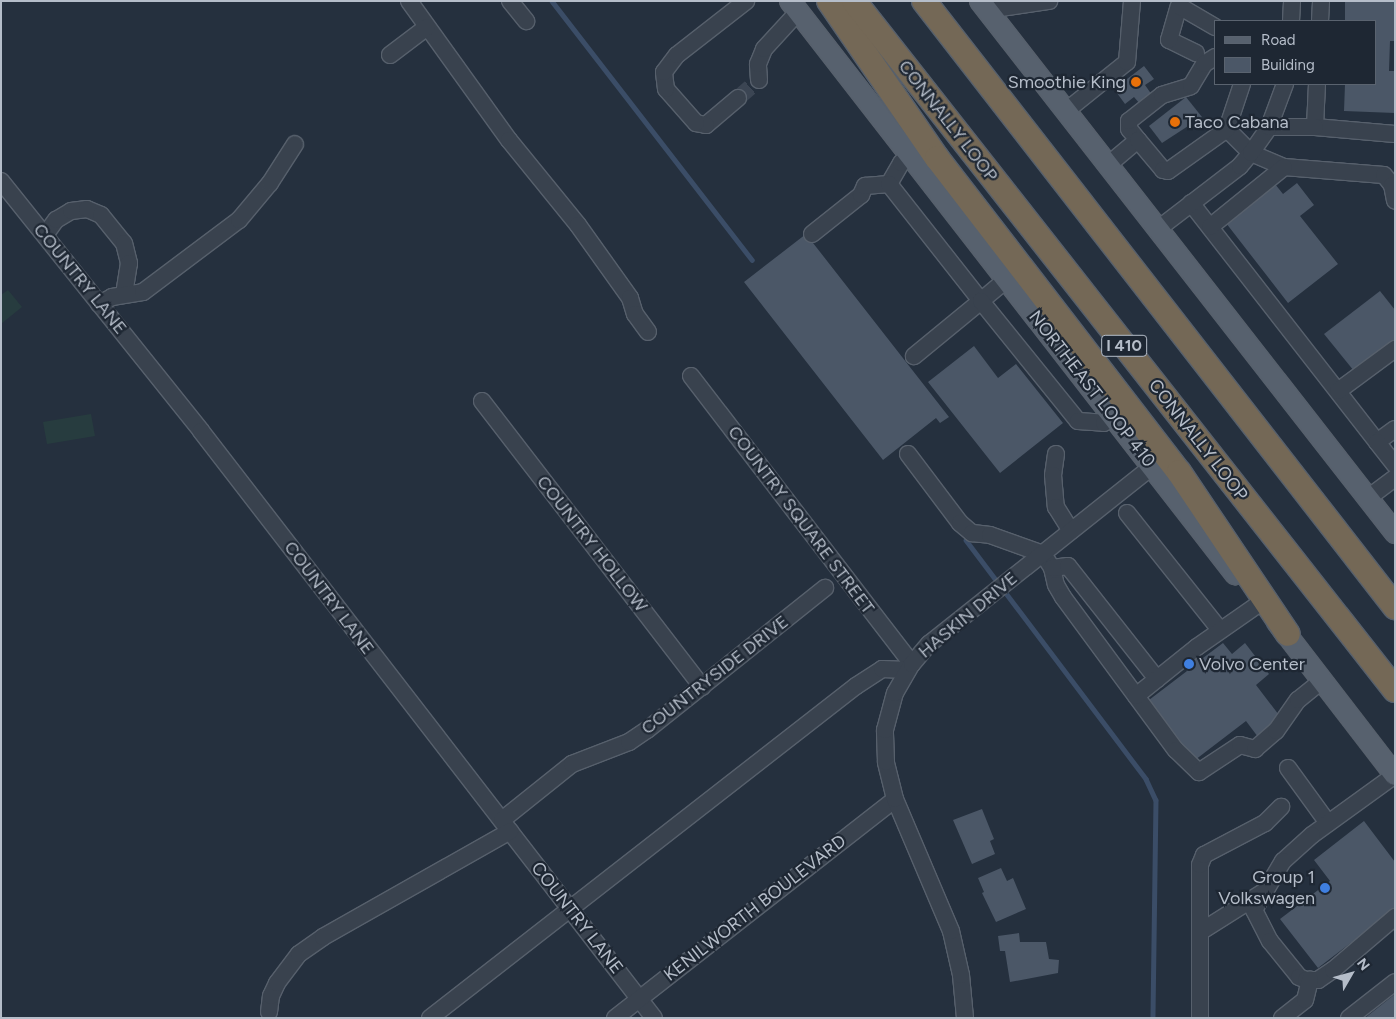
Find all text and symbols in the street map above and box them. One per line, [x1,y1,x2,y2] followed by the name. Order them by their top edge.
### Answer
[1214,20,1376,85] legend
[1261,31,1296,49] text: Road
[894,56,1002,186] street label: CONNALLY LOOP
[1261,56,1315,74] text: Building
[1008,71,1126,93] place label: Smoothie King
[1130,76,1142,88] marker: Smoothie King
[1185,111,1289,133] place label: Taco Cabana
[1169,116,1181,128] marker: Taco Cabana
[29,219,131,339] street label: COUNTRY LANE
[1024,306,1160,472] street label: NORTHEAST LOOP 410
[1100,332,1148,360] road number: I 410
[1144,375,1252,505] street label: CONNALLY LOOP
[723,422,879,618] street label: COUNTRY SQUARE STREET
[532,472,652,616] street label: COUNTRY HOLLOW
[279,537,379,659] street label: COUNTRY LANE
[914,567,1022,663] street label: HASKIN DRIVE
[637,611,793,739] street label: COUNTRYSIDE DRIVE
[1199,653,1305,675] place label: Volvo Center
[1183,658,1195,670] marker: Volvo Center
[660,830,850,986] street label: KENILWORTH BOULEVARD
[527,858,627,978] street label: COUNTRY LANE
[1218,867,1315,910] place label: Group 1 Volkswagen
[1319,882,1331,894] marker: Group 1 Volkswagen
[1326,949,1376,999] north arrow
[1353,955,1373,974] text: N

